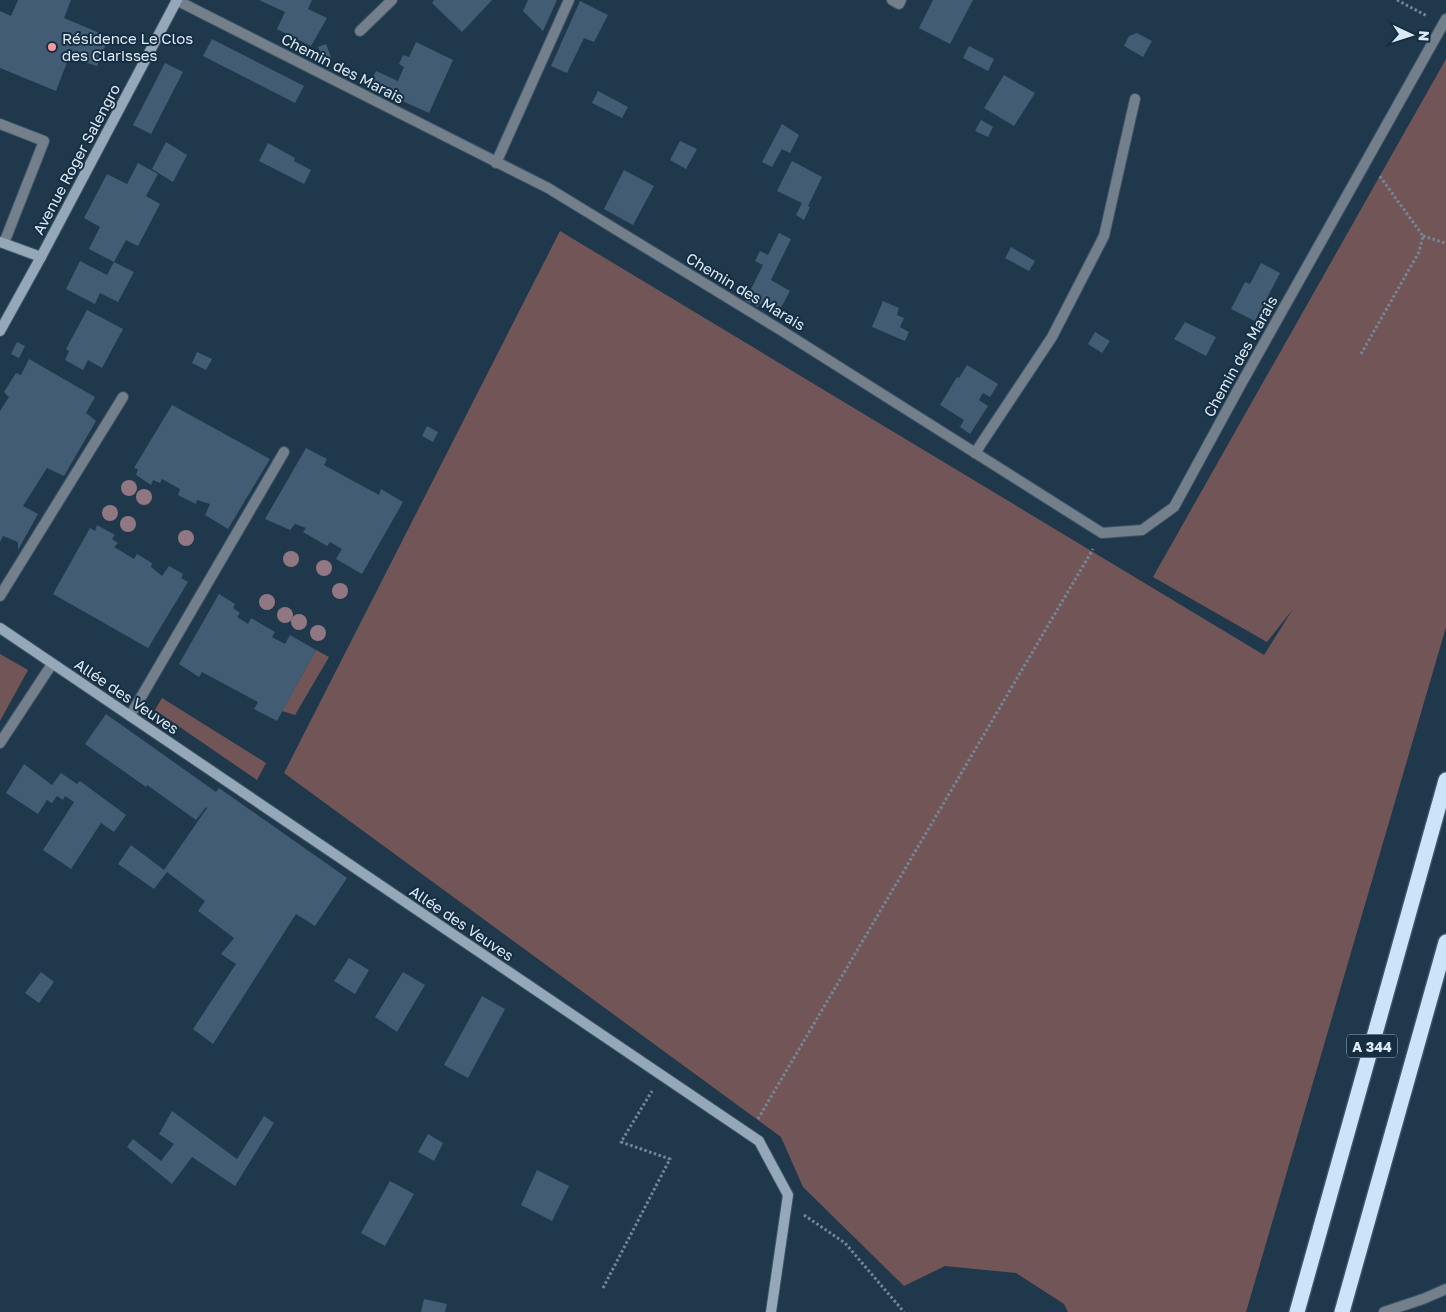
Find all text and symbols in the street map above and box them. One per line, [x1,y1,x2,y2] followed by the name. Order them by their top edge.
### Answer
[1386,10,1436,60] north arrow
[62,29,193,64] place label: Résidence Le Clos des Clarisses
[279,29,408,107] street label: Chemin des Marais
[1416,30,1433,42] text: N
[46,41,58,53] marker: Résidence Le Clos des Clarisses
[29,81,123,237] street label: Avenue Roger Salengro
[683,248,809,334] street label: Chemin des Marais
[1199,292,1281,420] street label: Chemin des Marais
[72,655,182,738] street label: Allée des Veuves
[407,882,517,965] street label: Allée des Veuves
[1347,1034,1397,1058] road number: A 344

